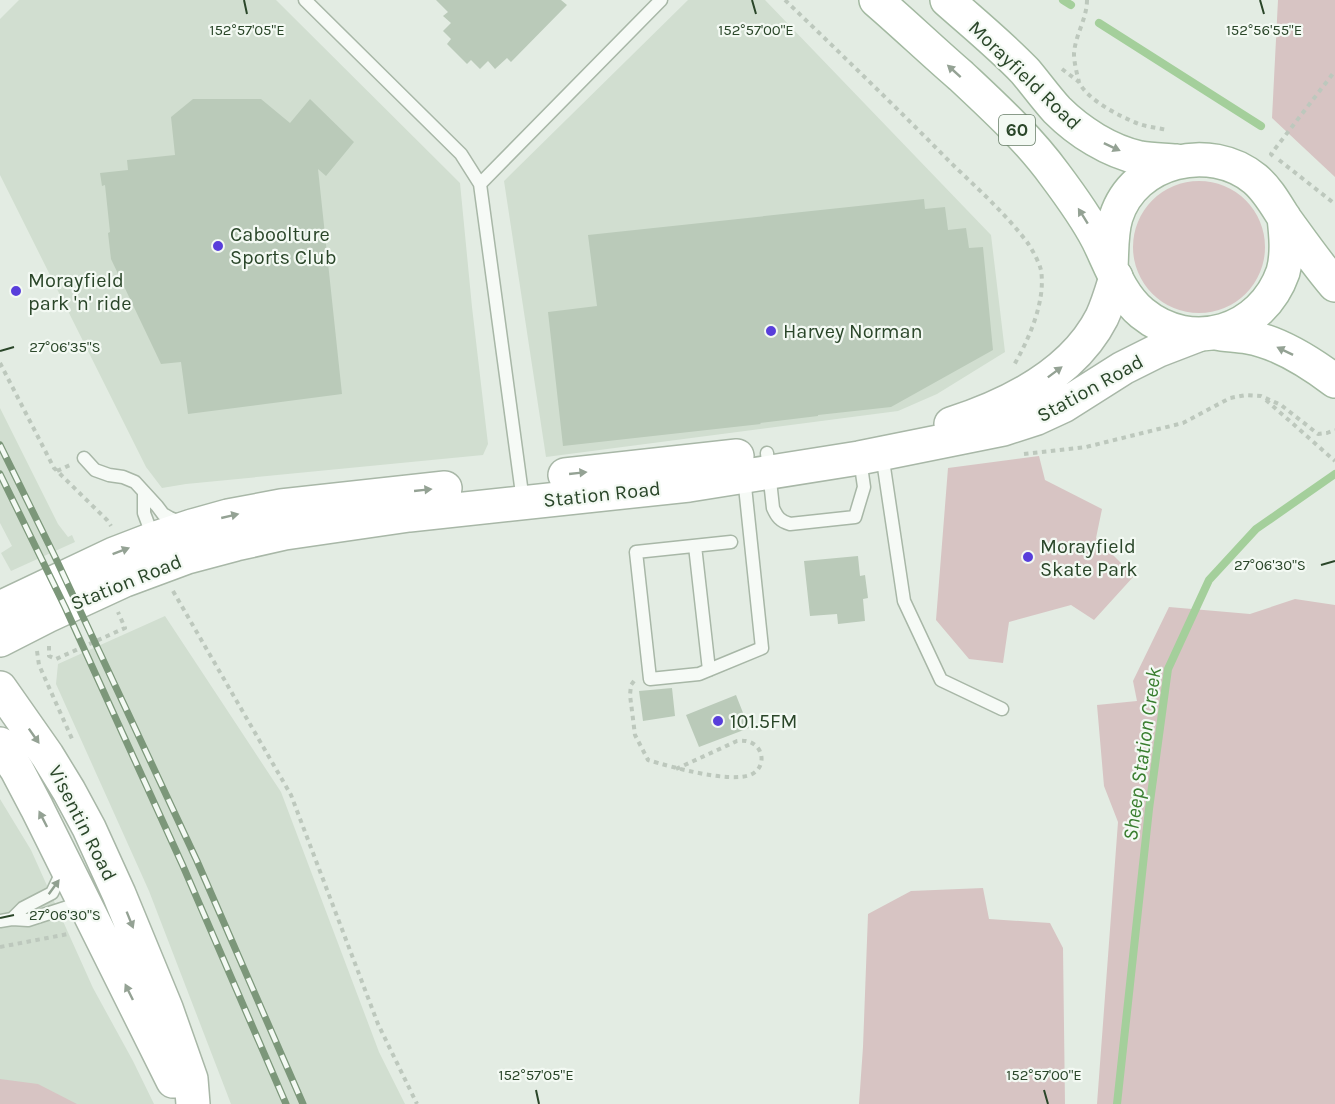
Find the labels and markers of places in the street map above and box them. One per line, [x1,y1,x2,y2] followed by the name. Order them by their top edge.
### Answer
[230,223,337,269] place label: Caboolture Sports Club
[211,239,225,253] marker: Caboolture Sports Club
[28,269,132,315] place label: Morayfield park 'n' ride
[9,284,23,298] marker: Morayfield park 'n' ride
[783,320,923,343] place label: Harvey Norman
[764,324,778,338] marker: Harvey Norman
[1040,535,1138,581] place label: Morayfield Skate Park
[1021,550,1035,564] marker: Morayfield Skate Park
[730,710,797,733] place label: 101.5FM
[711,714,725,728] marker: 101.5FM

